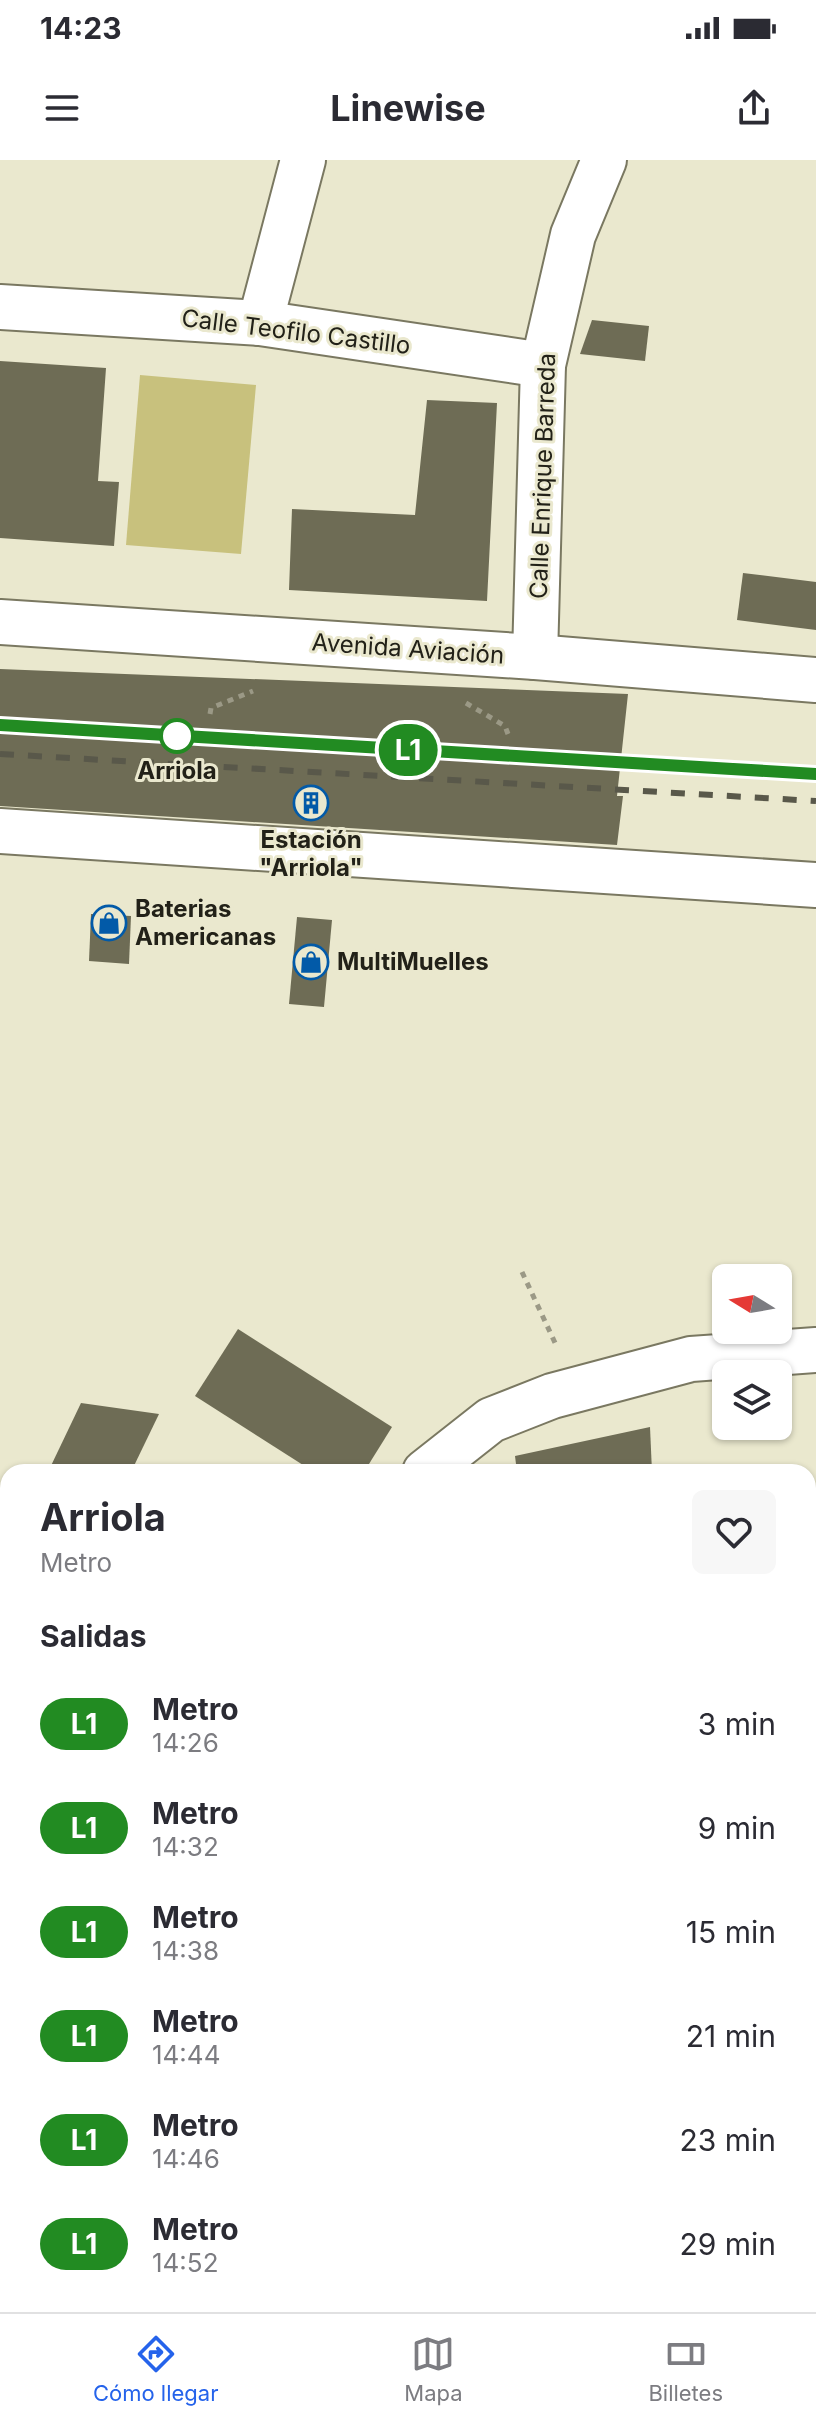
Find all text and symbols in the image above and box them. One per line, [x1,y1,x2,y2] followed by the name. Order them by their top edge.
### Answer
[40,10,122,46] text: 14:23
[40,86,84,130] icon: menu
[330,86,486,130] text: Linewise
[732,86,776,130] icon: share
[180,303,412,360] street label: Calle Teofilo Castillo
[524,352,561,600] street label: Calle Enrique Barreda
[311,627,505,670] street label: Avenida Aviación
[160,719,194,753] marker: Arriola
[372,724,444,776] line badge: L1
[395,733,421,767] text: L1
[137,756,217,785] place label: Arriola
[292,784,330,822] building icon: Estación "Arriola"
[259,825,363,882] place label: Estación "Arriola"
[135,894,276,951] place label: Baterias Americanas
[90,904,128,942] shop icon: Baterias Americanas
[292,943,330,981] shop icon: MultiMuelles
[337,947,489,976] place label: MultiMuelles
[712,1264,792,1344] north arrow
[712,1264,792,1440] map controls
[712,1360,792,1440] button: layers
[692,1490,776,1574] button: heart
[40,1494,166,1540] text: Arriola
[40,1547,112,1578] text: Metro
[40,1618,146,1654] text: Salidas
[152,1691,239,1727] text: Metro
[698,1706,776,1742] text: 3 min
[71,1707,97,1741] text: L1
[152,1727,219,1758] text: 14:26
[152,1795,239,1831] text: Metro
[698,1810,776,1846] text: 9 min
[71,1811,97,1845] text: L1
[152,1831,219,1862] text: 14:32
[152,1899,239,1935] text: Metro
[686,1914,776,1950] text: 15 min
[71,1915,97,1949] text: L1
[152,1935,219,1966] text: 14:38
[152,2003,239,2039] text: Metro
[686,2018,776,2054] text: 21 min
[71,2019,97,2053] text: L1
[152,2039,220,2070] text: 14:44
[152,2107,239,2143] text: Metro
[679,2122,776,2158] text: 23 min
[71,2123,97,2157] text: L1
[152,2143,220,2174] text: 14:46
[152,2211,239,2247] text: Metro
[679,2226,776,2262] text: 29 min
[71,2227,97,2261] text: L1
[152,2247,219,2278] text: 14:52
[93,2332,218,2406] tab: Cómo llegar
[404,2332,463,2406] tab: Mapa
[648,2332,723,2406] tab: Billetes

